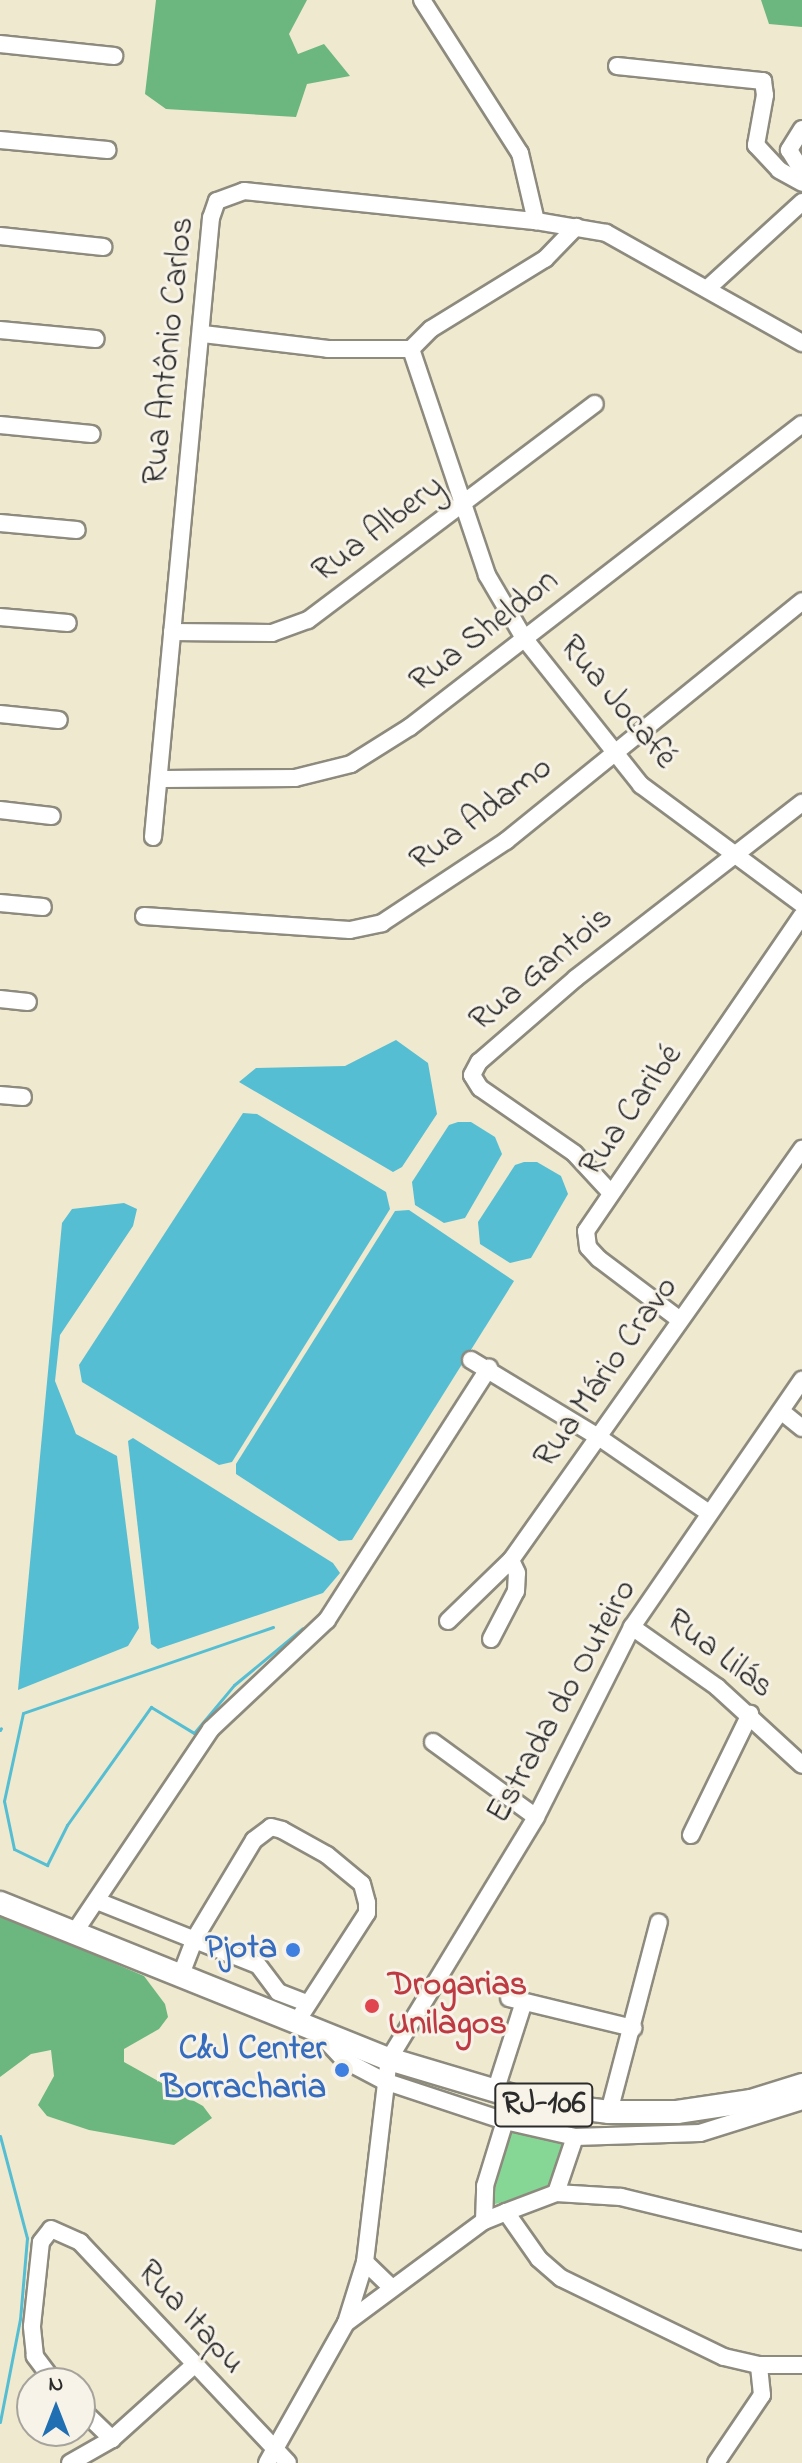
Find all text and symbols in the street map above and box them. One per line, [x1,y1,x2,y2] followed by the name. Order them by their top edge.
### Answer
[136,215,204,487] street label: Rua Antônio Carlos
[305,467,453,593] street label: Rua Albery
[403,561,567,703] street label: Rua Sheldon
[549,628,685,778] street label: Rua Jocafé
[403,748,561,882] street label: Rua Adamo
[462,898,622,1042] street label: Rua Gantois
[572,1037,692,1185] street label: Rua Caribé
[526,1270,688,1476] street label: Rua Mário Cravo
[479,1573,647,1831] street label: Estrada do Outeiro
[657,1601,781,1709] street label: Rua Lilás
[205,1930,277,1970] place label: Pjota
[284,1941,302,1959] marker: Pjota
[388,1966,527,2046] place label: Drogarias Unilagos
[363,1997,381,2015] marker: Drogarias Unilagos
[161,2030,326,2110] place label: C&J Center Borracharia
[333,2061,351,2079] marker: C&J Center Borracharia
[494,2077,594,2133] road number: RJ-106
[127,2253,253,2383] street label: Rua Itapu
[16,2367,96,2447] north arrow
[49,2369,63,2401] text: N

